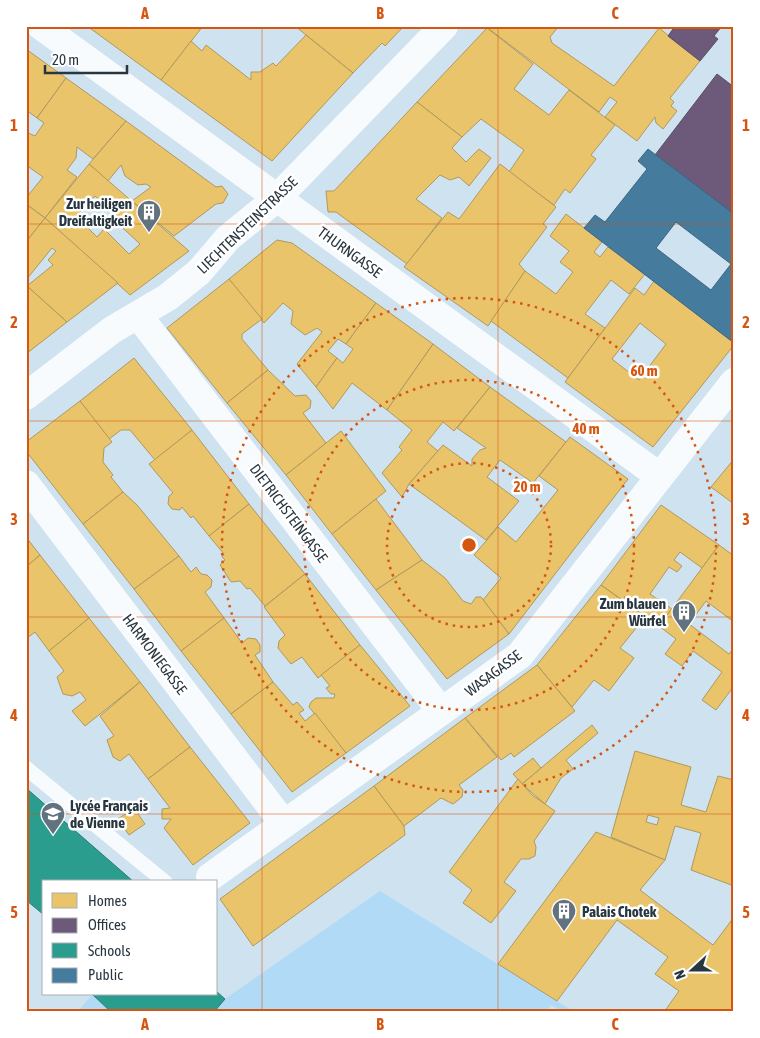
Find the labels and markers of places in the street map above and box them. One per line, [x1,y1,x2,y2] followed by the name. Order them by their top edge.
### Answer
[59,195,133,229] place label: Zur heiligen Dreifaltigkeit
[136,199,162,233] building icon: Zur heiligen Dreifaltigkeit
[460,536,478,554] centre of rings
[600,595,667,629] place label: Zum blauen Würfel
[671,599,697,633] building icon: Zum blauen Würfel
[70,797,149,831] place label: Lycée Français de Vienne
[40,801,66,835] school or university icon: Lycée Français de Vienne
[551,898,577,932] building icon: Palais Chotek
[582,903,657,920] place label: Palais Chotek

